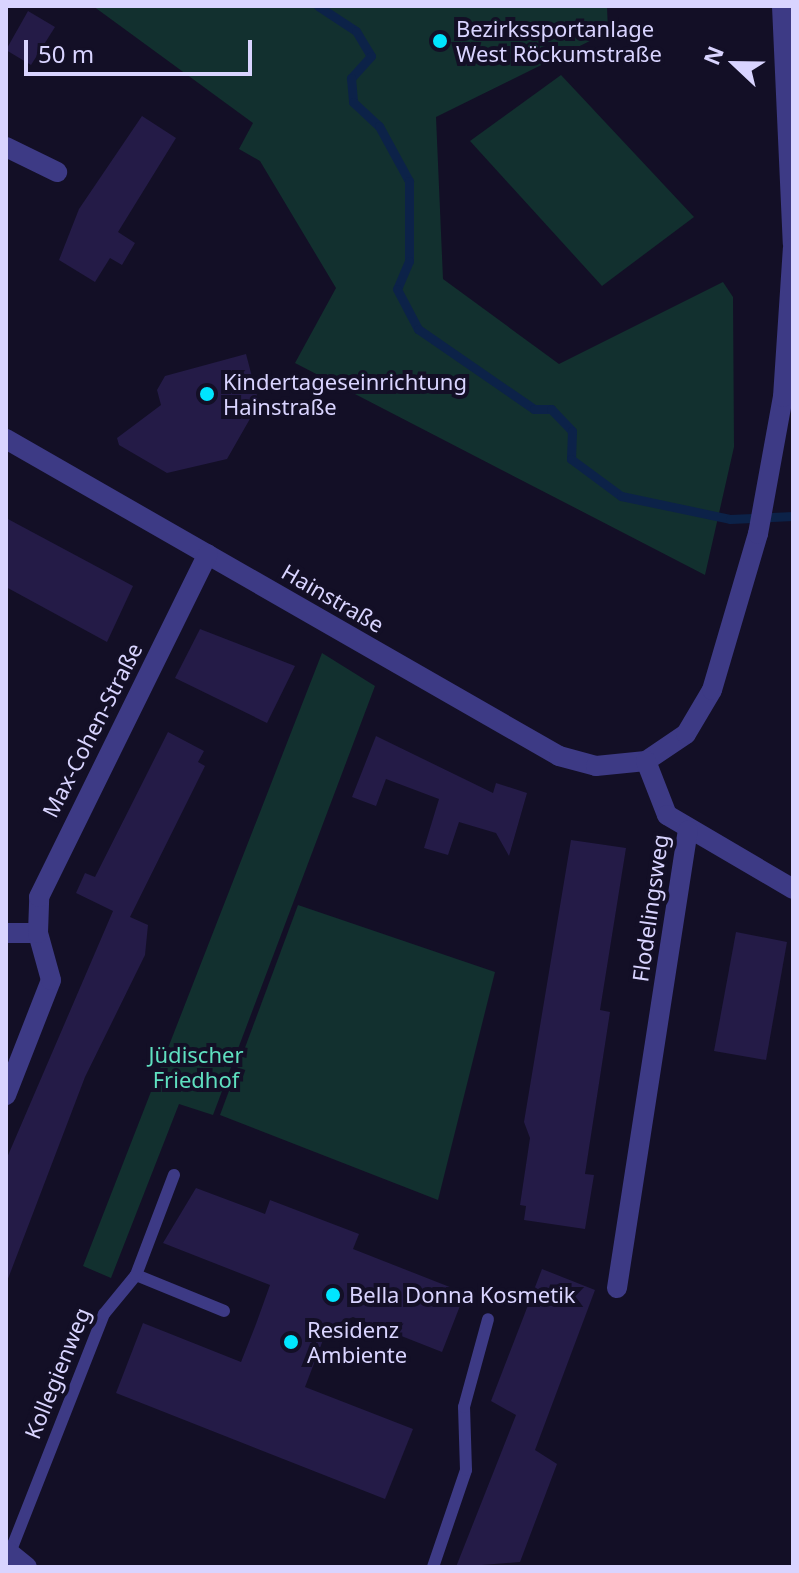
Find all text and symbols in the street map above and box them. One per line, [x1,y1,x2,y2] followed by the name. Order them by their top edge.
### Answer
[456,15,662,66] place label: Bezirkssportanlage West Röckumstraße
[28,24,256,74] scale bar
[695,24,775,104] north arrow
[431,32,449,50] marker: Bezirkssportanlage West Röckumstraße
[38,37,94,70] text: 50 m
[695,41,730,69] text: N
[223,368,467,420] place label: Kindertageseinrichtung Hainstraße
[198,385,216,403] marker: Kindertageseinrichtung Hainstraße
[277,558,389,638] street label: Hainstraße
[37,638,147,822] street label: Max-Cohen-Straße
[627,833,673,983] street label: Flodelingsweg
[149,1041,243,1092] park label: Jüdischer Friedhof
[349,1282,576,1308] place label: Bella Donna Kosmetik
[324,1286,342,1304] marker: Bella Donna Kosmetik
[19,1304,95,1442] street label: Kollegienweg
[307,1316,407,1368] place label: Residenz Ambiente
[282,1333,300,1351] marker: Residenz Ambiente

